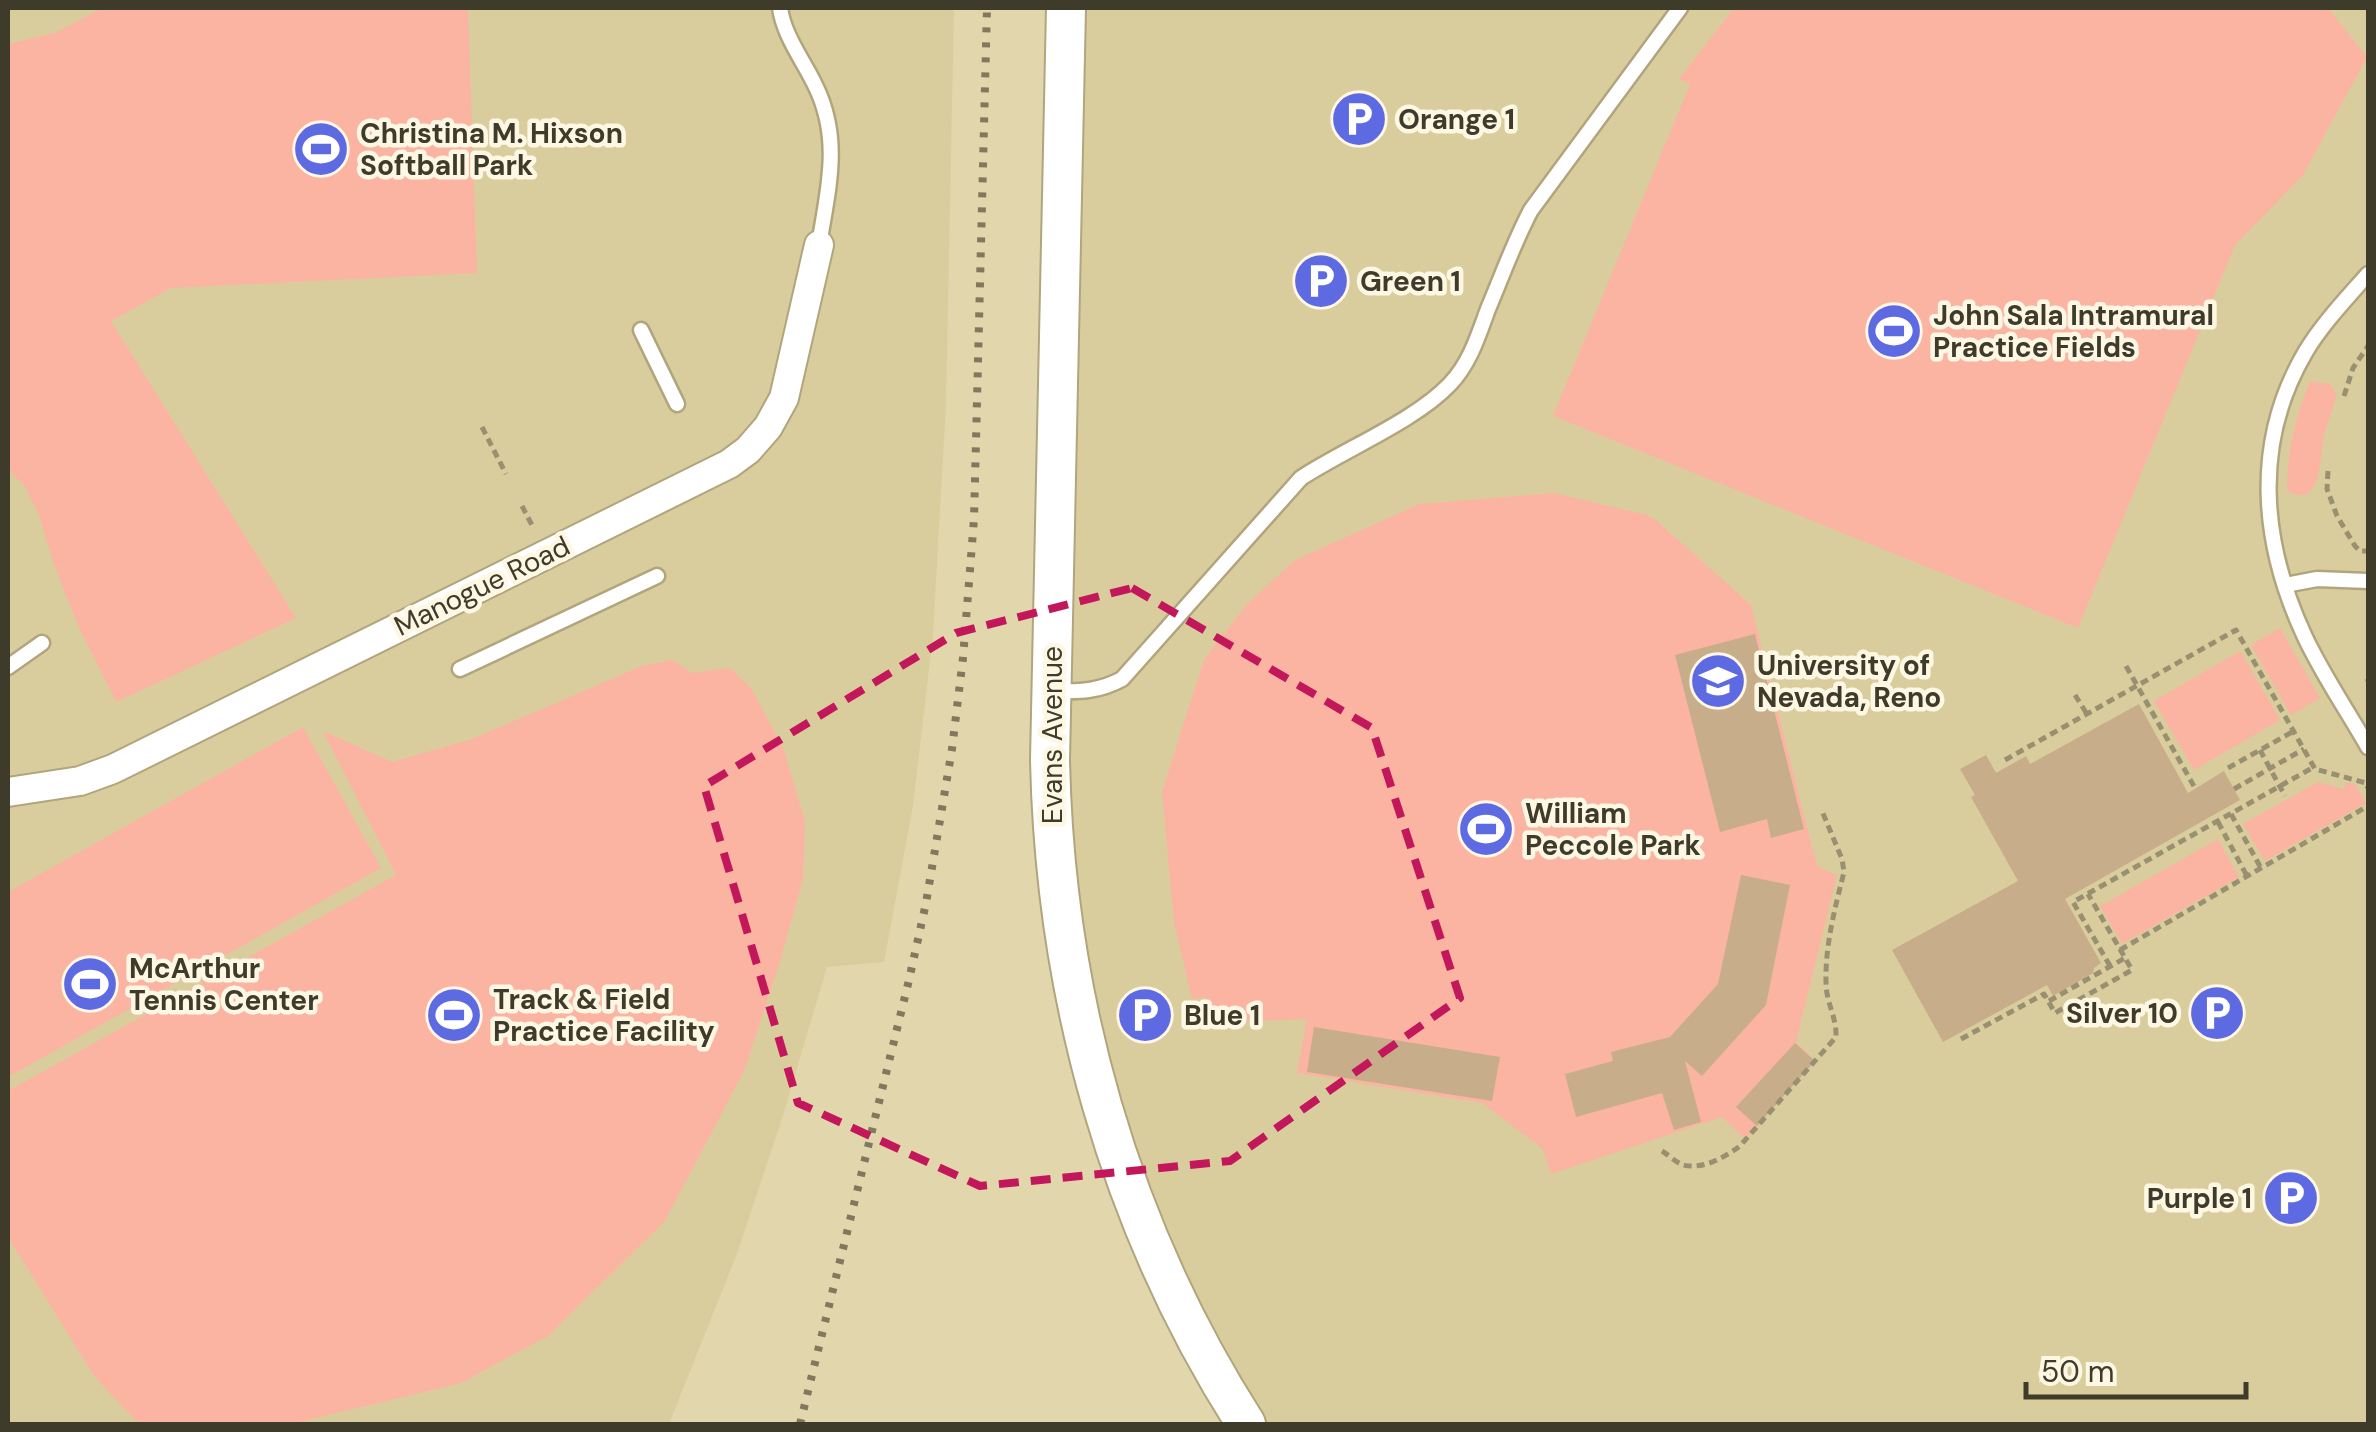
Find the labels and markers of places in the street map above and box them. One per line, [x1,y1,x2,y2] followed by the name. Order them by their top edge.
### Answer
[1329,89,1389,149] parking icon: Orange 1
[1398,101,1515,138] place label: Orange 1
[360,115,623,184] place label: Christina M. Hixson Softball Park
[291,119,351,179] sports icon: Christina M. Hixson Softball Park
[1291,251,1351,311] parking icon: Green 1
[1360,263,1461,300] place label: Green 1
[1933,297,2214,366] place label: John Sala Intramural Practice Fields
[1864,301,1924,361] sports icon: John Sala Intramural Practice Fields
[1757,647,1941,716] place label: University of Nevada, Reno
[1688,651,1748,711] school or university icon: University of Nevada, Reno
[1525,795,1701,864] place label: William Peccole Park
[1456,799,1516,859] sports icon: William Peccole Park
[129,950,319,1019] place label: McArthur Tennis Center
[60,954,120,1014] sports icon: McArthur Tennis Center
[493,981,715,1050] place label: Track & Field Practice Facility
[2187,983,2247,1043] parking icon: Silver 10
[424,985,484,1045] sports icon: Track & Field Practice Facility
[1115,985,1175,1045] parking icon: Blue 1
[2066,995,2178,1032] place label: Silver 10
[1184,997,1260,1034] place label: Blue 1
[2261,1168,2321,1228] parking icon: Purple 1
[2147,1180,2252,1217] place label: Purple 1

